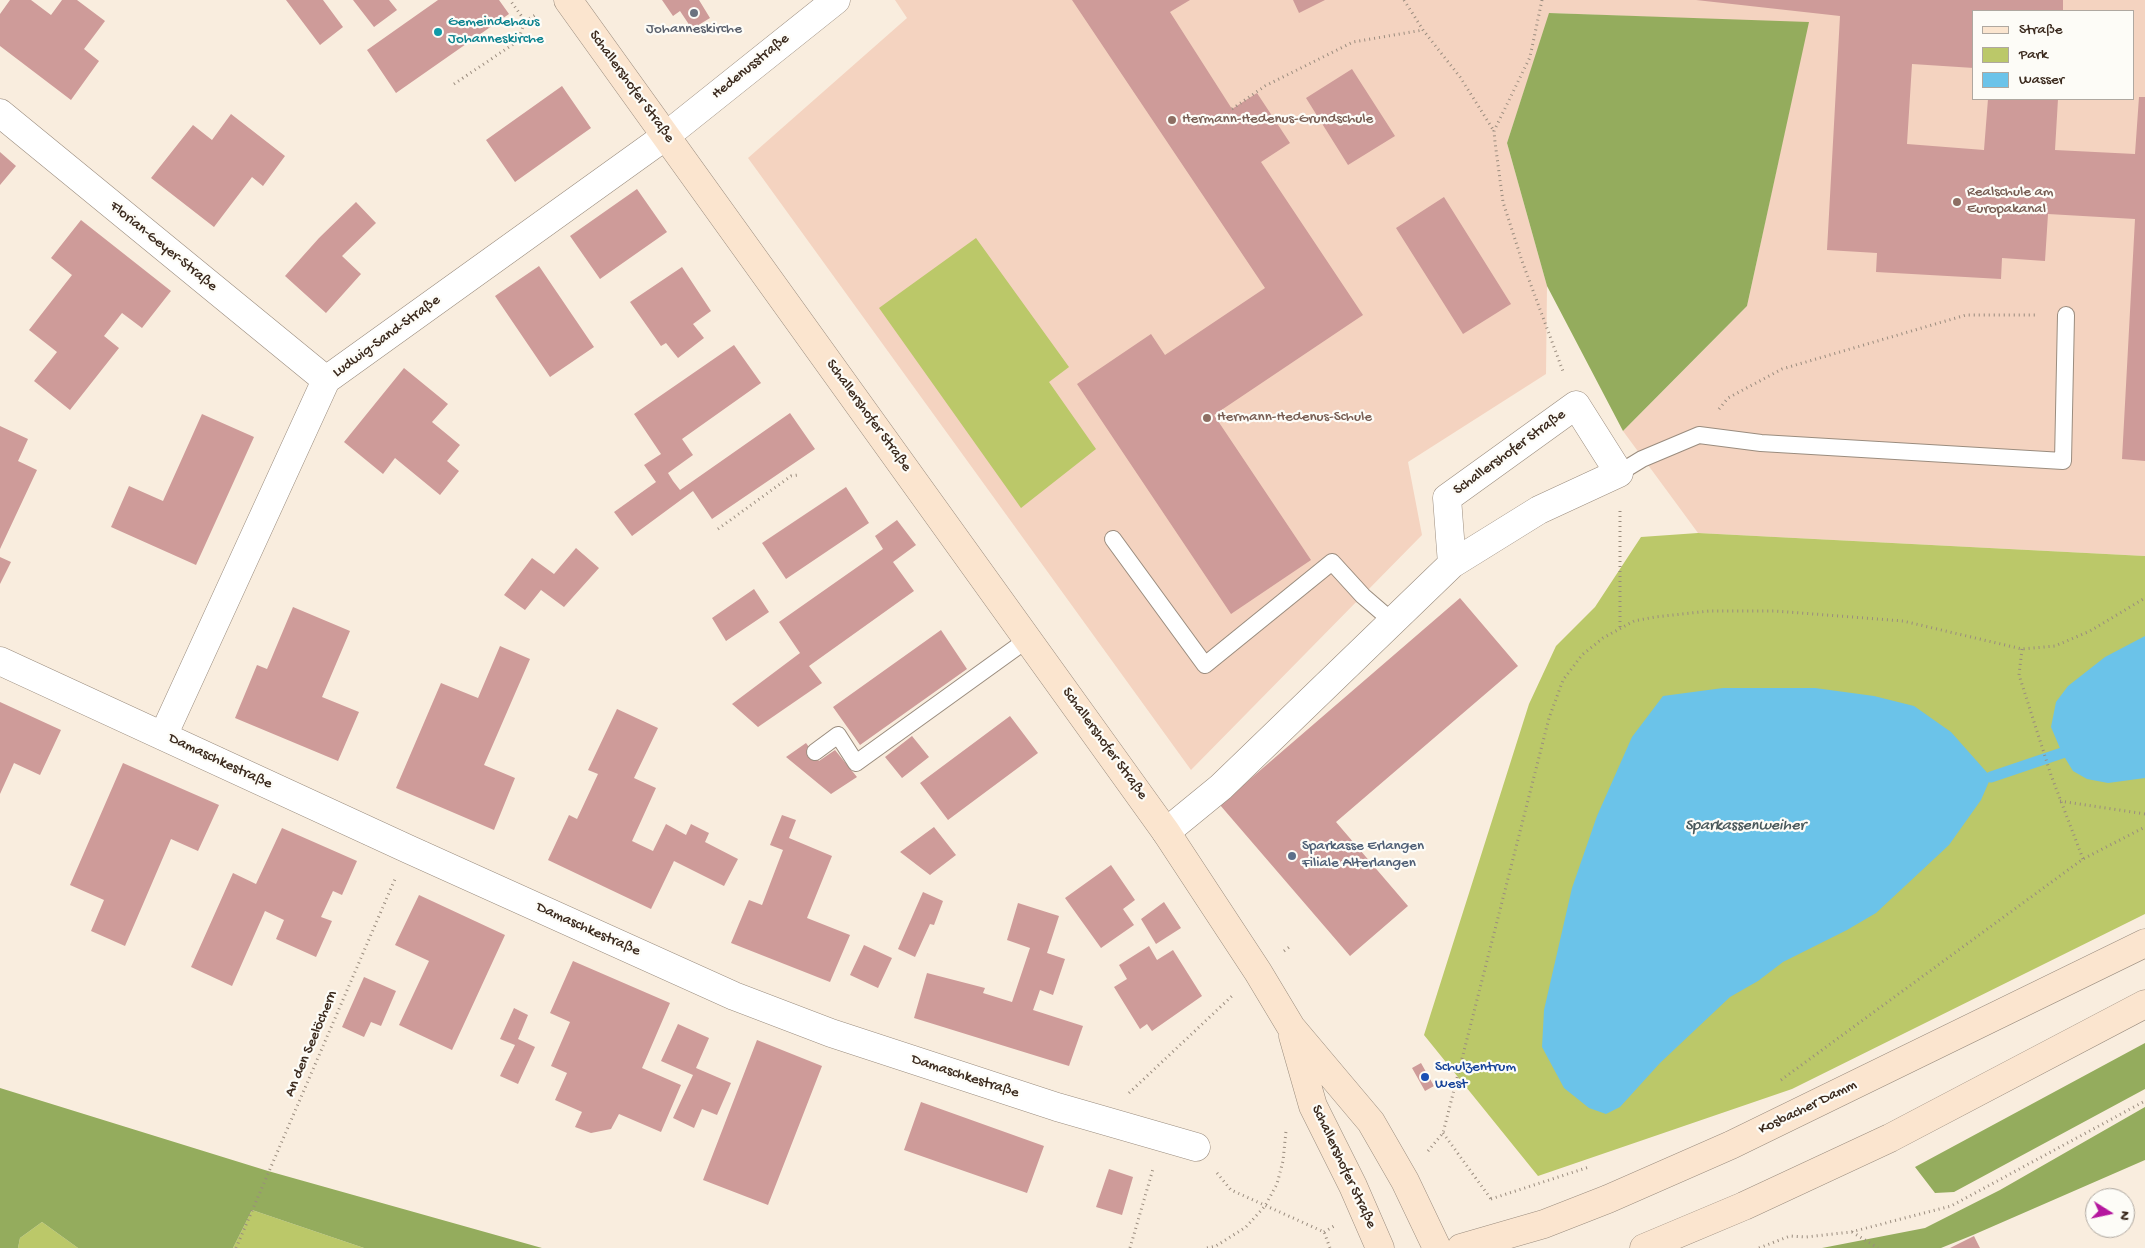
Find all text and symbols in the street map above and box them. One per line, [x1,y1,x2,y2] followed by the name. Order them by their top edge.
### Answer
[688,7,700,19] marker: Johanneskirche
[1972,10,2135,100] legend
[448,14,544,49] place label: Gemeindehaus Johanneskirche
[646,21,742,39] place label: Johanneskirche
[2019,21,2063,39] text: Straße
[432,26,444,38] marker: Gemeindehaus Johanneskirche
[584,27,678,147] street label: Schallershofer Straße
[709,30,793,104] street label: Hedenusstraße
[2019,46,2048,64] text: Park
[2019,71,2064,89] text: Wasser
[1182,111,1373,129] place label: Hermann-Hedenus-Grundschule
[1166,114,1178,126] marker: Hermann-Hedenus-Grundschule
[1967,184,2054,219] place label: Realschule am Europakanal
[1951,196,1963,208] marker: Realschule am Europakanal
[105,198,221,296] street label: Florian-Geyer-Straße
[330,292,444,382] street label: Ludwig-Sand-Straße
[821,356,915,476] street label: Schallershofer Straße
[1450,406,1570,500] street label: Schallershofer Straße
[1217,409,1372,427] place label: Hermann-Hedenus-Schule
[1201,412,1213,424] marker: Hermann-Hedenus-Schule
[1057,684,1151,804] street label: Schallershofer Straße
[165,730,275,794] street label: Damaschkestraße
[1685,817,1805,837] water label: Sparkassenweiher
[1302,838,1424,873] place label: Sparkasse Erlangen Filiale Alterlangen
[1286,850,1298,862] marker: Sparkasse Erlangen Filiale Alterlangen
[533,899,643,961] street label: Damaschkestraße
[282,988,342,1100] street label: An den Seelöchern
[909,1051,1021,1103] street label: Damaschkestraße
[1435,1059,1516,1094] place label: Schulzentrum West
[1419,1071,1431,1083] marker: Schulzentrum West
[1756,1076,1860,1140] street label: Kosbacher Damm
[1306,1102,1380,1232] street label: Schallershofer Straße
[2085,1188,2135,1238] north arrow
[2115,1210,2133,1221] text: N

